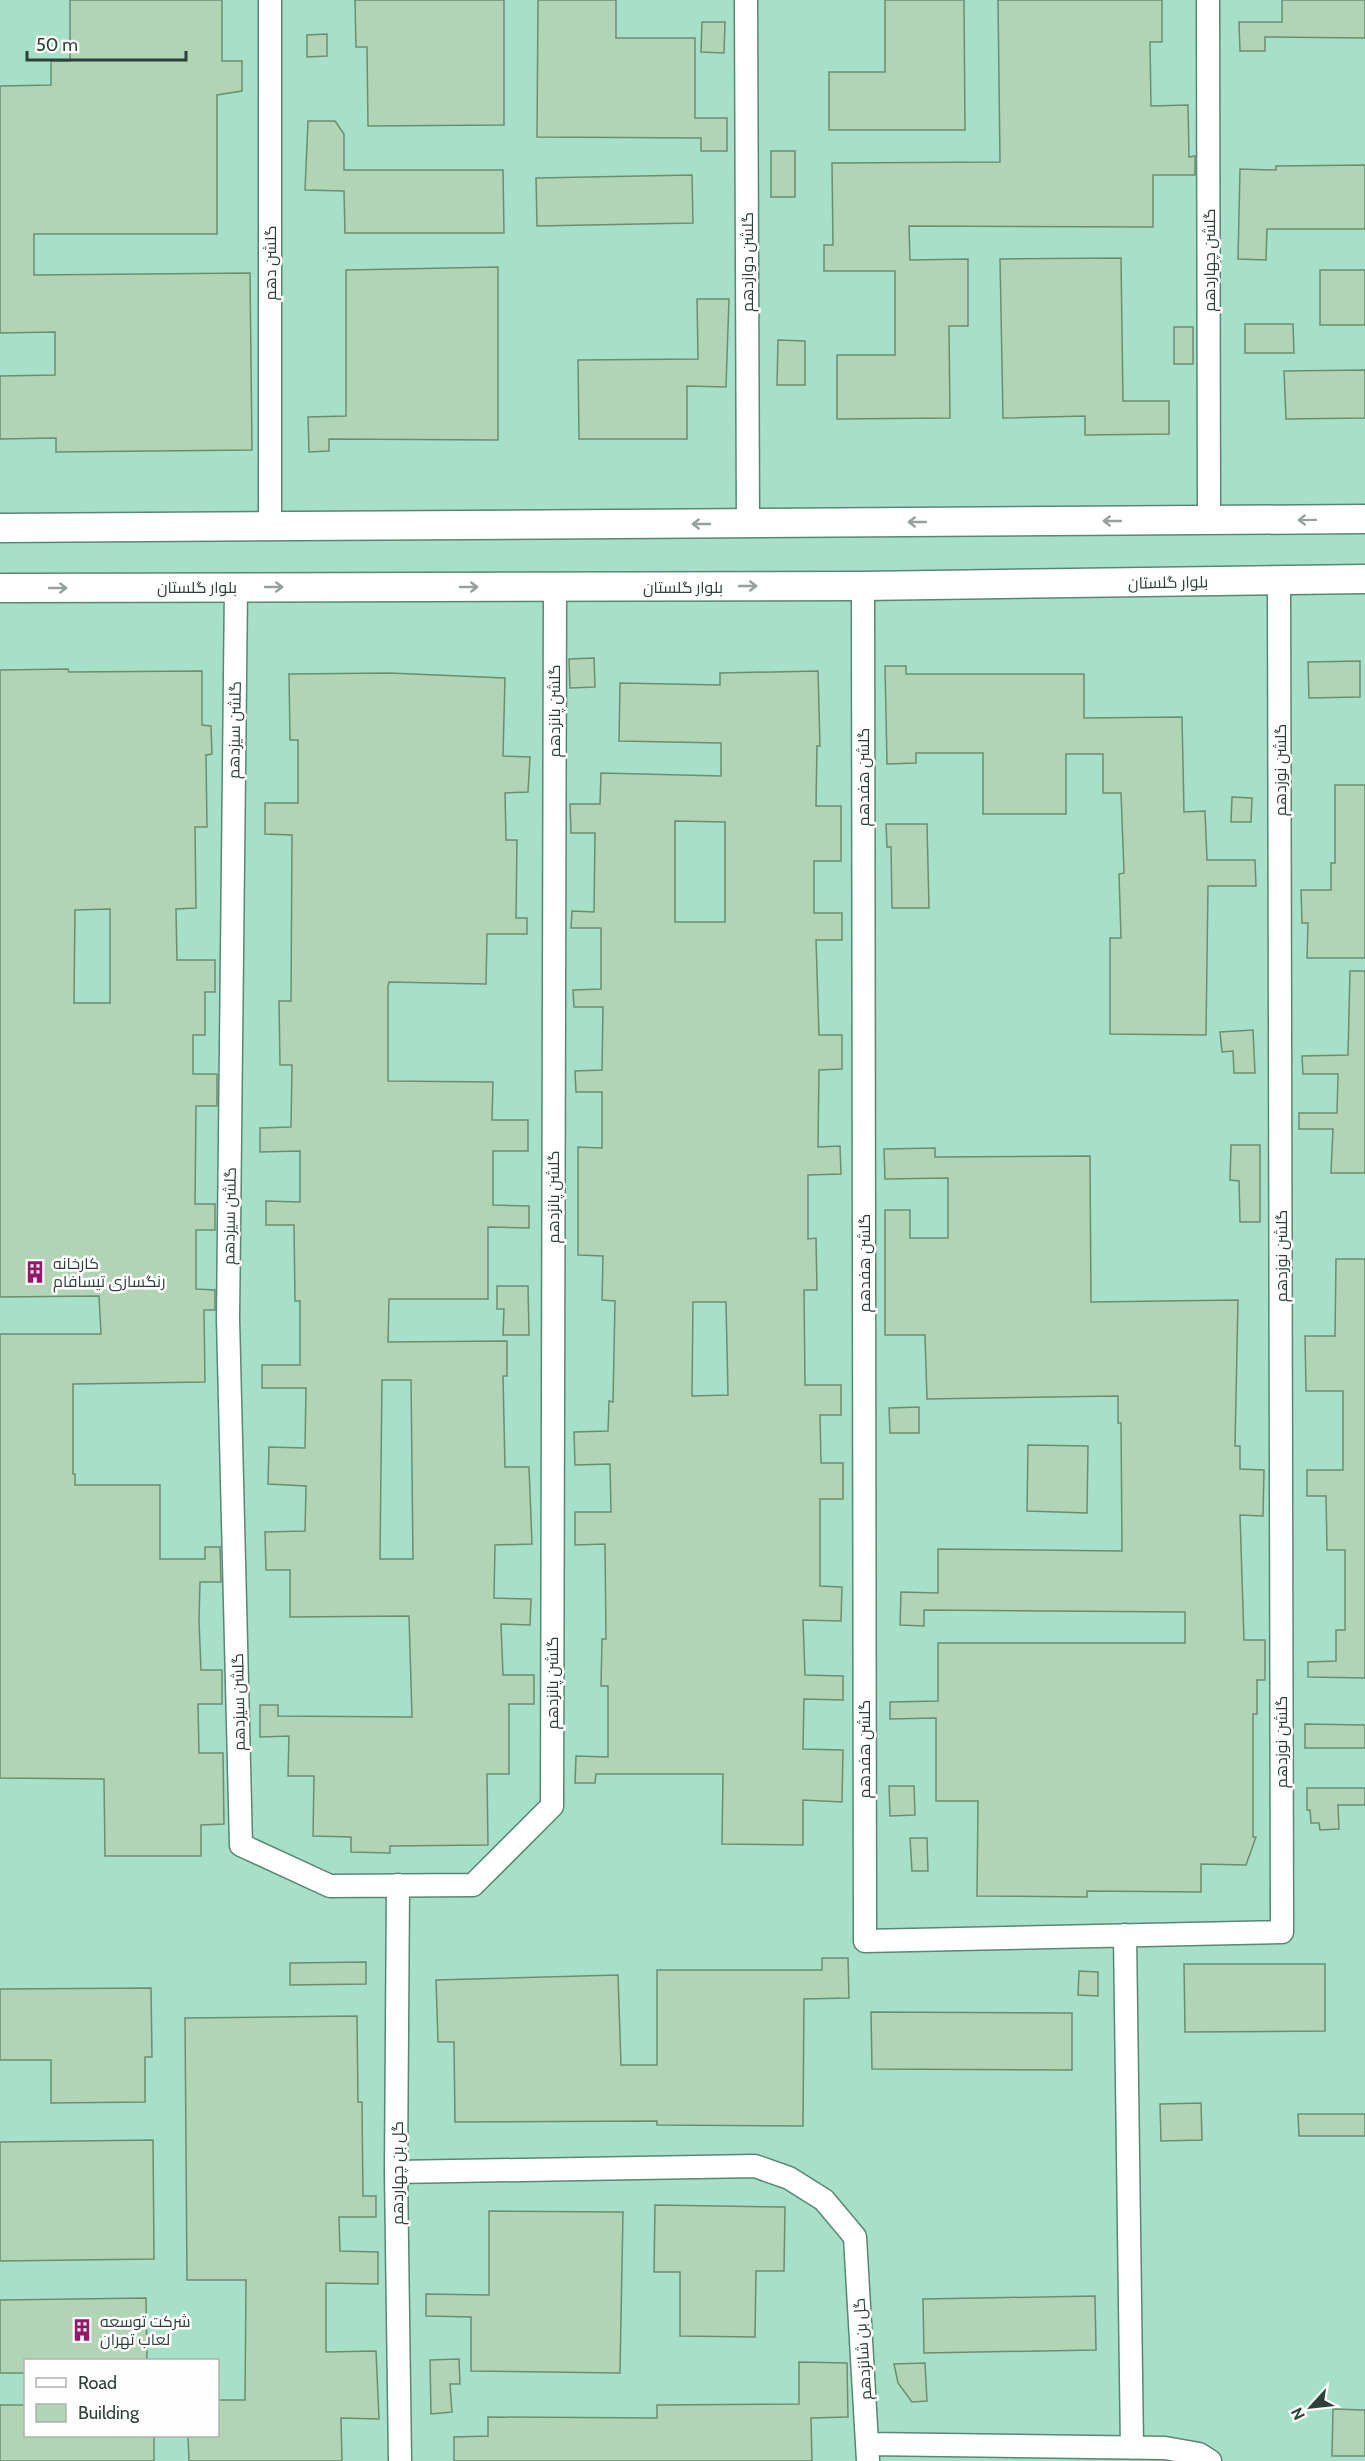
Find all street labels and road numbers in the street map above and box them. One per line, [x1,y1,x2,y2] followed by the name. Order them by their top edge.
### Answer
[1200,208,1221,312] street label: گلشن چهاردهم
[738,212,759,312] street label: گلشن دوازدهم
[261,226,282,300] street label: گلشن دهم
[1128,572,1208,594] street label: بلوار گلستان
[157,578,237,598] street label: بلوار گلستان
[643,578,723,598] street label: بلوار گلستان
[545,664,566,758] street label: گلشن پانزدهم
[224,681,247,779] street label: گلشن سیزدهم
[1271,724,1292,816] street label: گلشن نوزدهم
[854,728,875,826] street label: گلشن هفدهم
[544,1150,565,1244] street label: گلشن پانزدهم
[219,1167,242,1265] street label: گلشن سیزدهم
[1272,1210,1293,1302] street label: گلشن نوزدهم
[855,1214,876,1312] street label: گلشن هفدهم
[543,1636,564,1730] street label: گلشن پانزدهم
[228,1653,251,1751] street label: گلشن سیزدهم
[1272,1696,1293,1788] street label: گلشن نوزدهم
[855,1700,876,1798] street label: گلشن هفدهم
[388,2121,409,2225] street label: گل بن چهاردهم
[849,2297,878,2401] street label: گل بن شانزدهم

